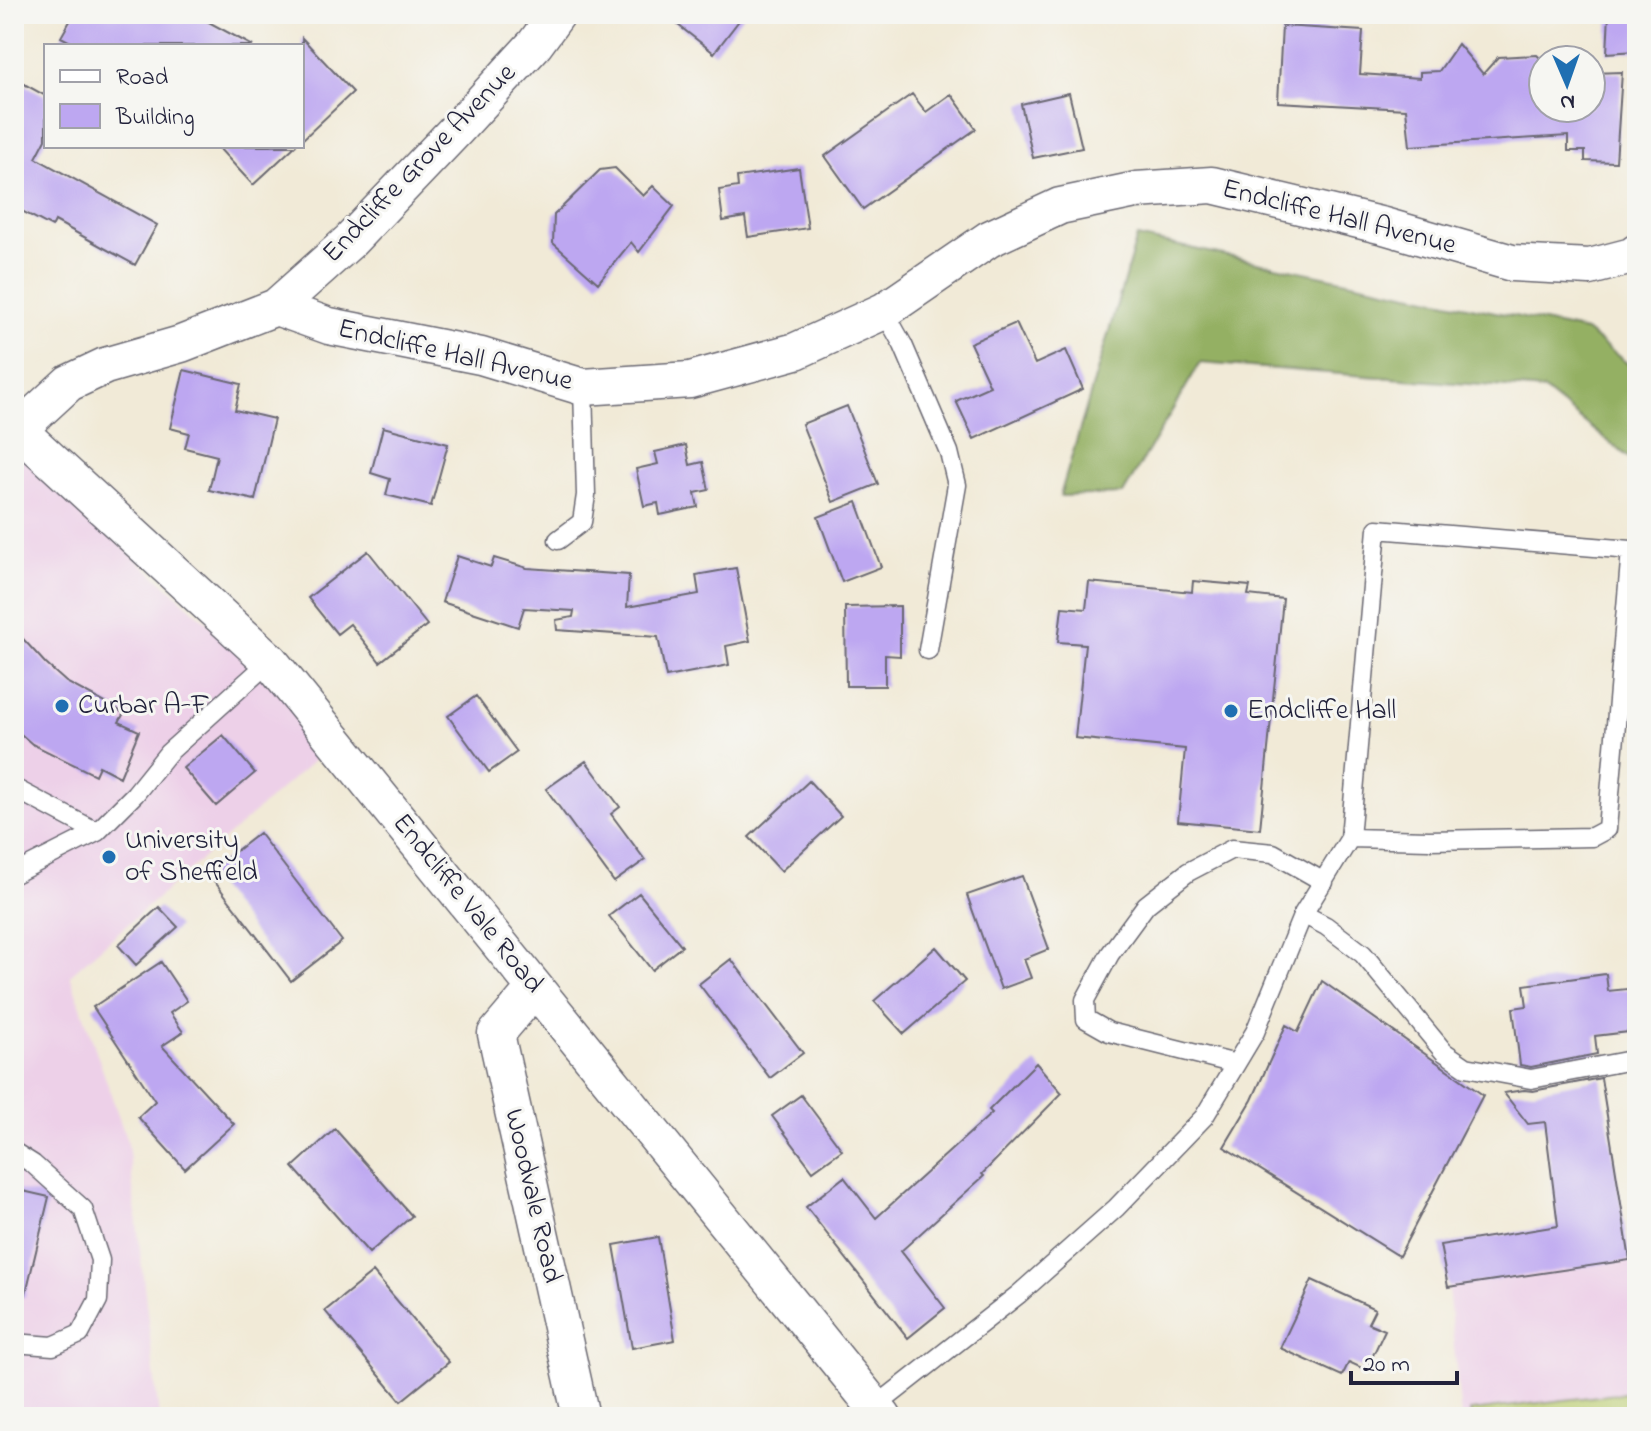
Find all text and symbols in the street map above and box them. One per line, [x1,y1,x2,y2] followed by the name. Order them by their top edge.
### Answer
[44,44,304,148] legend
[1527,44,1607,124] north arrow
[314,54,527,273] street label: Endcliffe Grove Avenue
[116,61,169,96] text: Road
[1560,85,1576,117] text: N
[115,101,195,136] text: Building
[1218,169,1461,267] street label: Endcliffe Hall Avenue
[334,309,577,403] street label: Endcliffe Hall Avenue
[78,686,209,727] place label: Curbar A-F
[1247,691,1396,732] place label: Endcliffe Hall
[53,697,71,715] marker: Curbar A-F
[1222,702,1240,720] marker: Endcliffe Hall
[381,805,553,1003] street label: Endcliffe Vale Road
[125,821,258,894] place label: University of Sheffield
[100,848,118,866] marker: University of Sheffield
[492,1105,572,1287] street label: Woodvale Road
[1351,1335,1457,1385] scale bar
[1363,1348,1410,1383] text: 20 m

